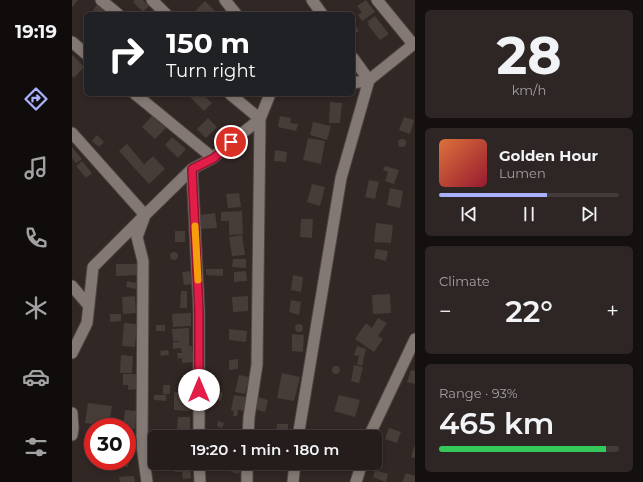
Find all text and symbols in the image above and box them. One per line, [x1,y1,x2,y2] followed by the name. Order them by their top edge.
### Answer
[15,21,57,43] text: 19:19
[496,24,562,87] text: 28
[166,26,250,60] text: 150 m
[100,28,152,80] icon: right
[166,60,256,82] text: Turn right
[512,82,546,98] text: km/h
[22,85,50,113] icon: directions
[214,125,248,159] pin
[220,131,242,153] icon: arrive
[499,146,598,165] text: Golden Hour
[22,154,50,182] icon: music
[499,165,546,181] text: Lumen
[458,203,480,225] icon: previous
[518,203,540,225] icon: pause
[578,203,600,225] icon: next
[22,224,50,252] icon: phone
[439,273,490,289] text: Climate
[505,293,553,330] text: 22°
[22,294,50,322] icon: climate
[439,298,452,325] text: −
[606,298,619,325] text: +
[22,363,50,391] icon: car
[178,369,220,411] position arrow
[439,385,517,401] text: Range · 93%
[439,405,554,442] text: 465 km
[84,418,136,470] speed limit sign: 30
[22,433,50,461] icon: filters
[191,440,339,459] text: 19:20 · 1 min · 180 m

